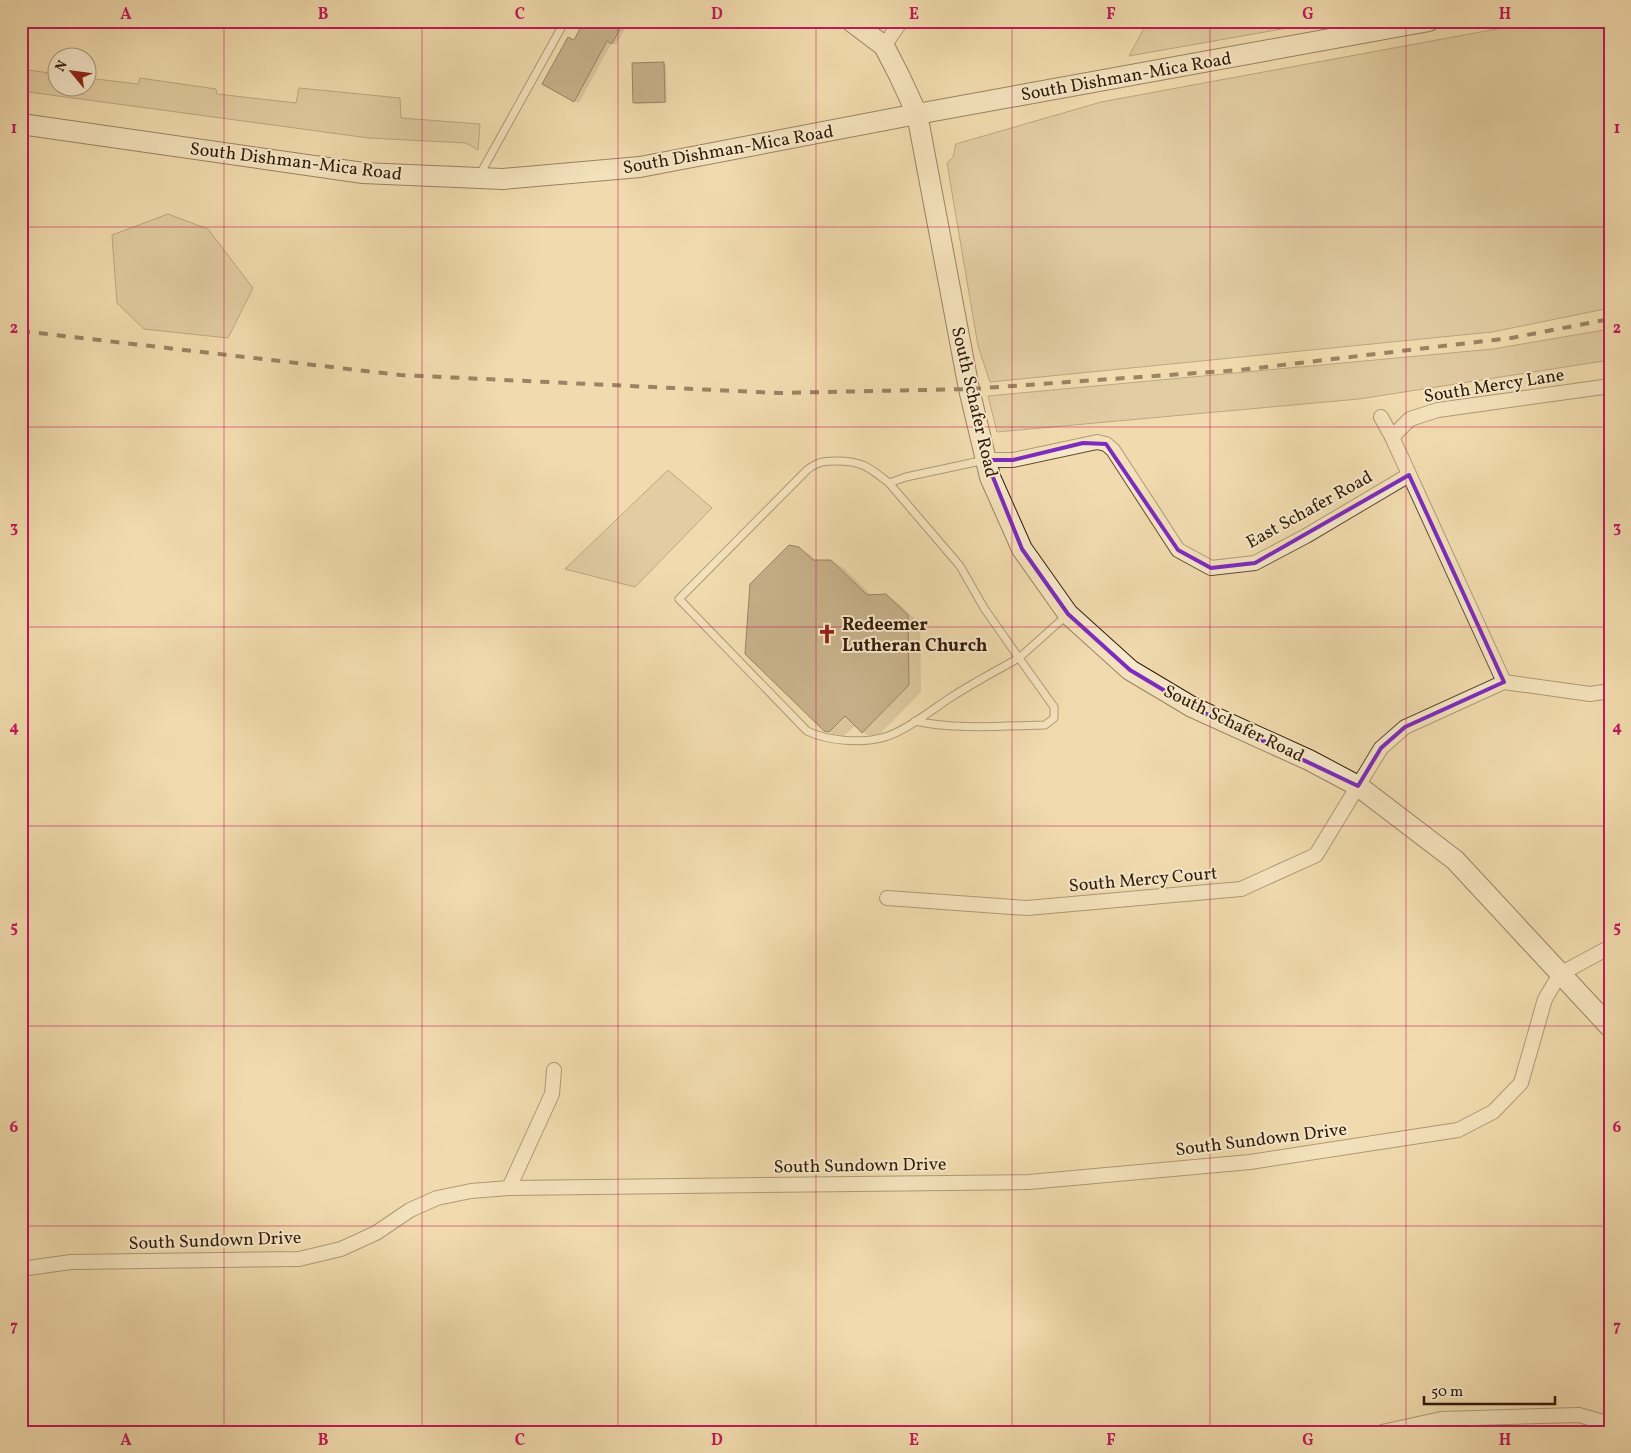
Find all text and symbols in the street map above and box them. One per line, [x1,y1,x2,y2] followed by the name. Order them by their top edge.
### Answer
[120,4,132,26] text: A
[318,4,329,26] text: B
[515,4,525,26] text: C
[711,4,723,26] text: D
[909,4,919,26] text: E
[1106,4,1116,26] text: F
[1302,4,1314,26] text: G
[1499,4,1511,26] text: H
[1019,47,1234,108] street label: South Dishman-Mica Road
[48,48,98,98] north arrow
[51,57,73,75] text: N
[11,118,17,140] text: 1
[1614,118,1620,140] text: 1
[621,120,836,181] street label: South Dishman-Mica Road
[188,137,403,188] street label: South Dishman-Mica Road
[10,318,18,340] text: 2
[1613,318,1621,340] text: 2
[944,324,1003,480] street label: South Schafer Road
[1422,363,1566,410] street label: South Mercy Lane
[1242,465,1377,555] street label: East Schafer Road
[10,517,18,539] text: 3
[1613,517,1621,539] text: 3
[842,613,988,659] place label: Redeemer Lutheran Church
[816,623,838,645] church icon: Redeemer Lutheran Church
[1159,679,1308,769] street label: South Schafer Road
[9,717,19,739] text: 4
[1612,717,1622,739] text: 4
[1068,862,1218,899] street label: South Mercy Court
[10,917,18,939] text: 5
[1613,917,1621,939] text: 5
[10,1117,19,1139] text: 6
[1613,1117,1622,1139] text: 6
[1174,1118,1349,1163] street label: South Sundown Drive
[773,1152,947,1181] street label: South Sundown Drive
[128,1226,302,1257] street label: South Sundown Drive
[10,1316,18,1338] text: 7
[1613,1316,1621,1338] text: 7
[1424,1373,1555,1405] scale bar
[1431,1382,1463,1403] text: 50 m
[120,1430,132,1452] text: A
[318,1430,329,1452] text: B
[515,1430,525,1452] text: C
[711,1430,723,1452] text: D
[909,1430,919,1452] text: E
[1106,1430,1116,1452] text: F
[1302,1430,1314,1452] text: G
[1499,1430,1511,1452] text: H

